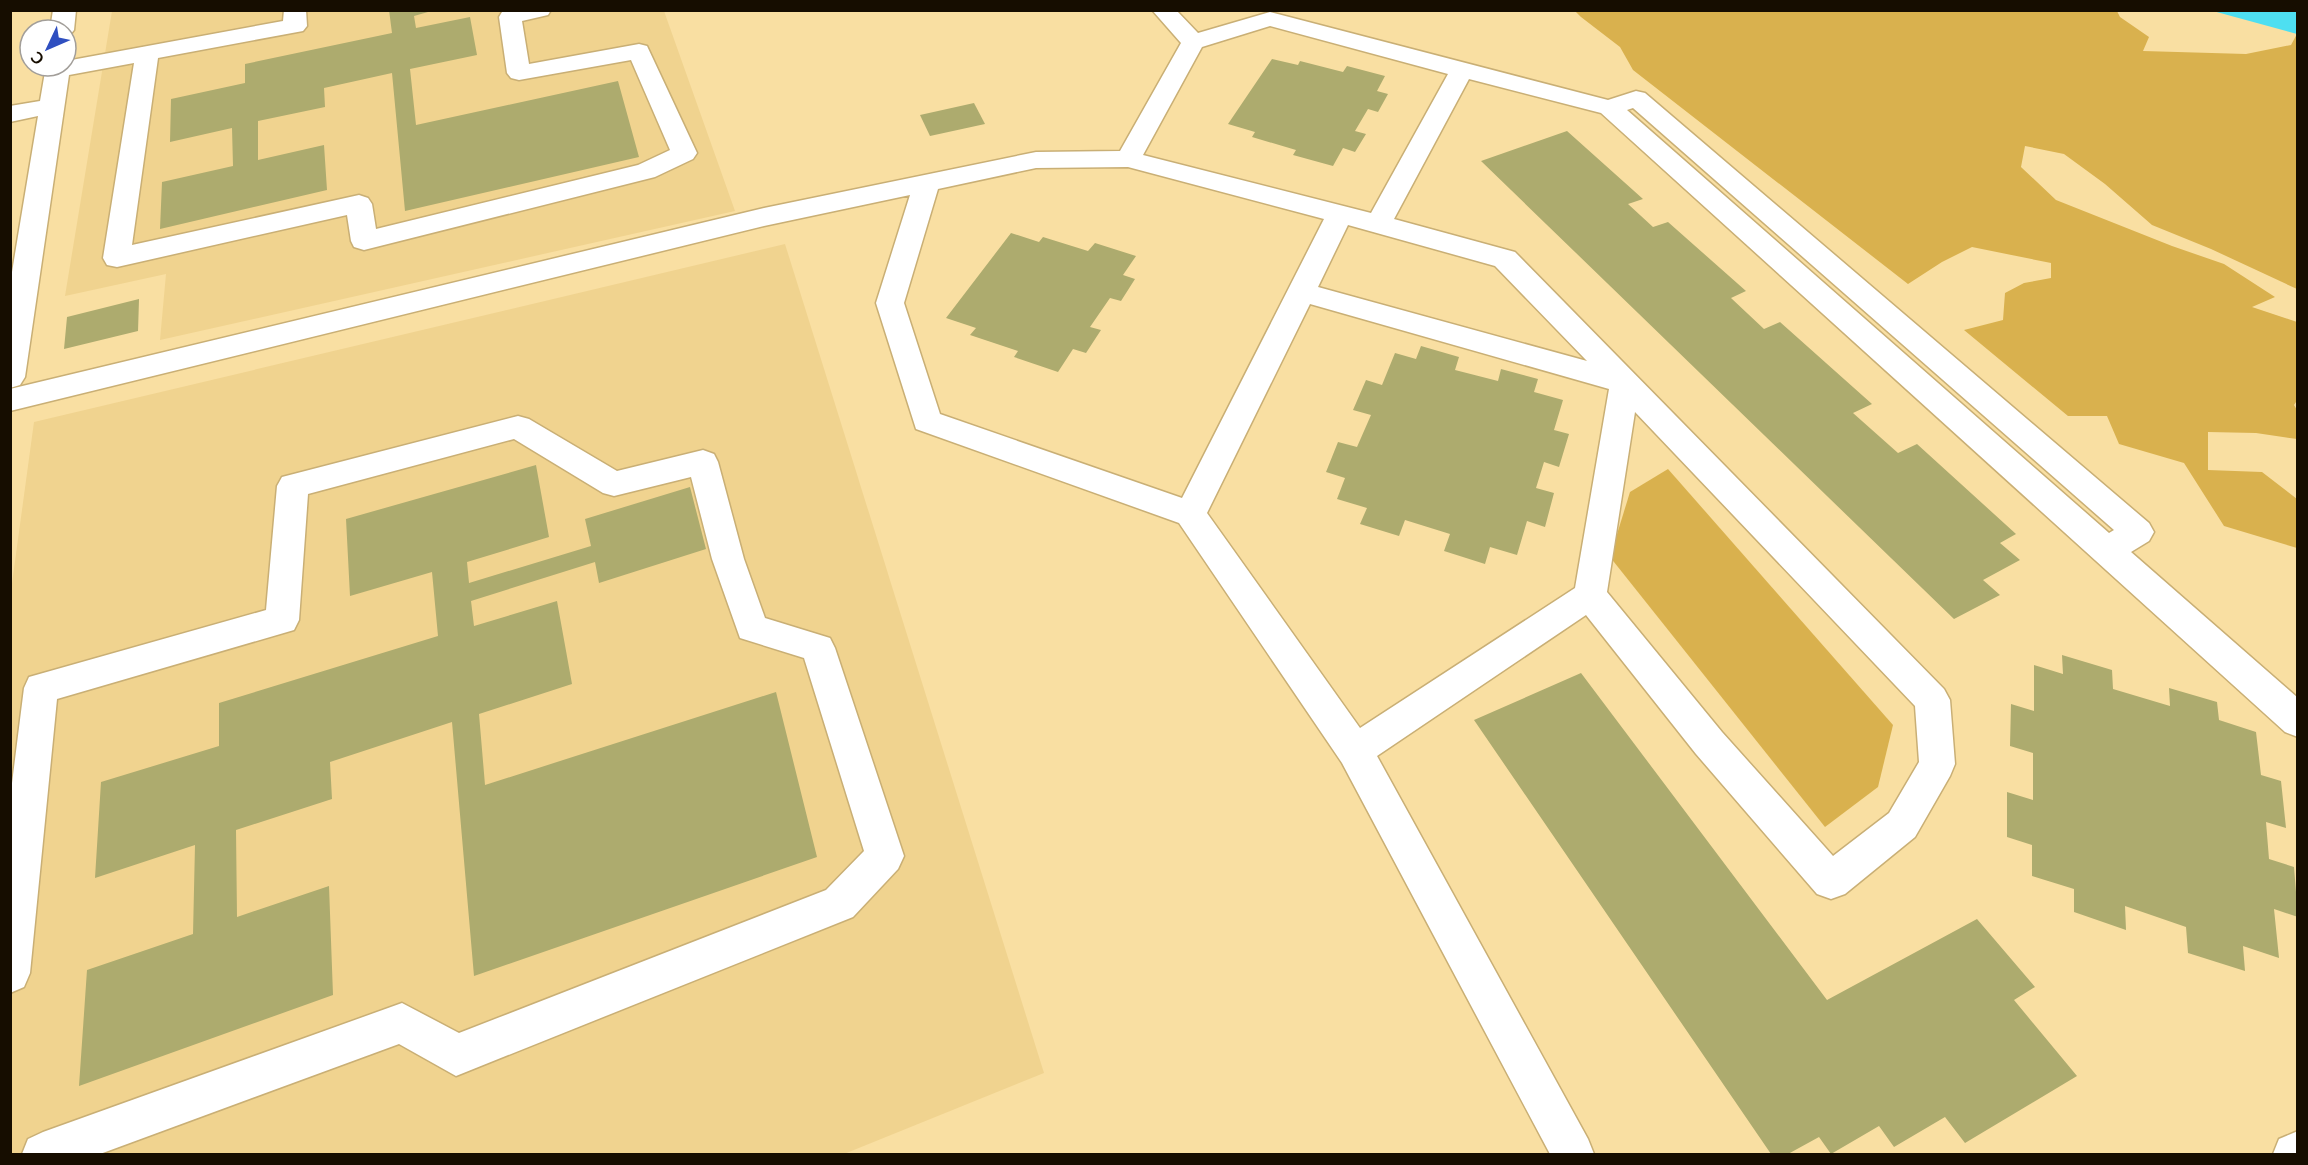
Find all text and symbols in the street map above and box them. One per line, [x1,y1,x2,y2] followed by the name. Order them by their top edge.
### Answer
[18,18,78,78] north arrow
[26,48,47,69] text: С

